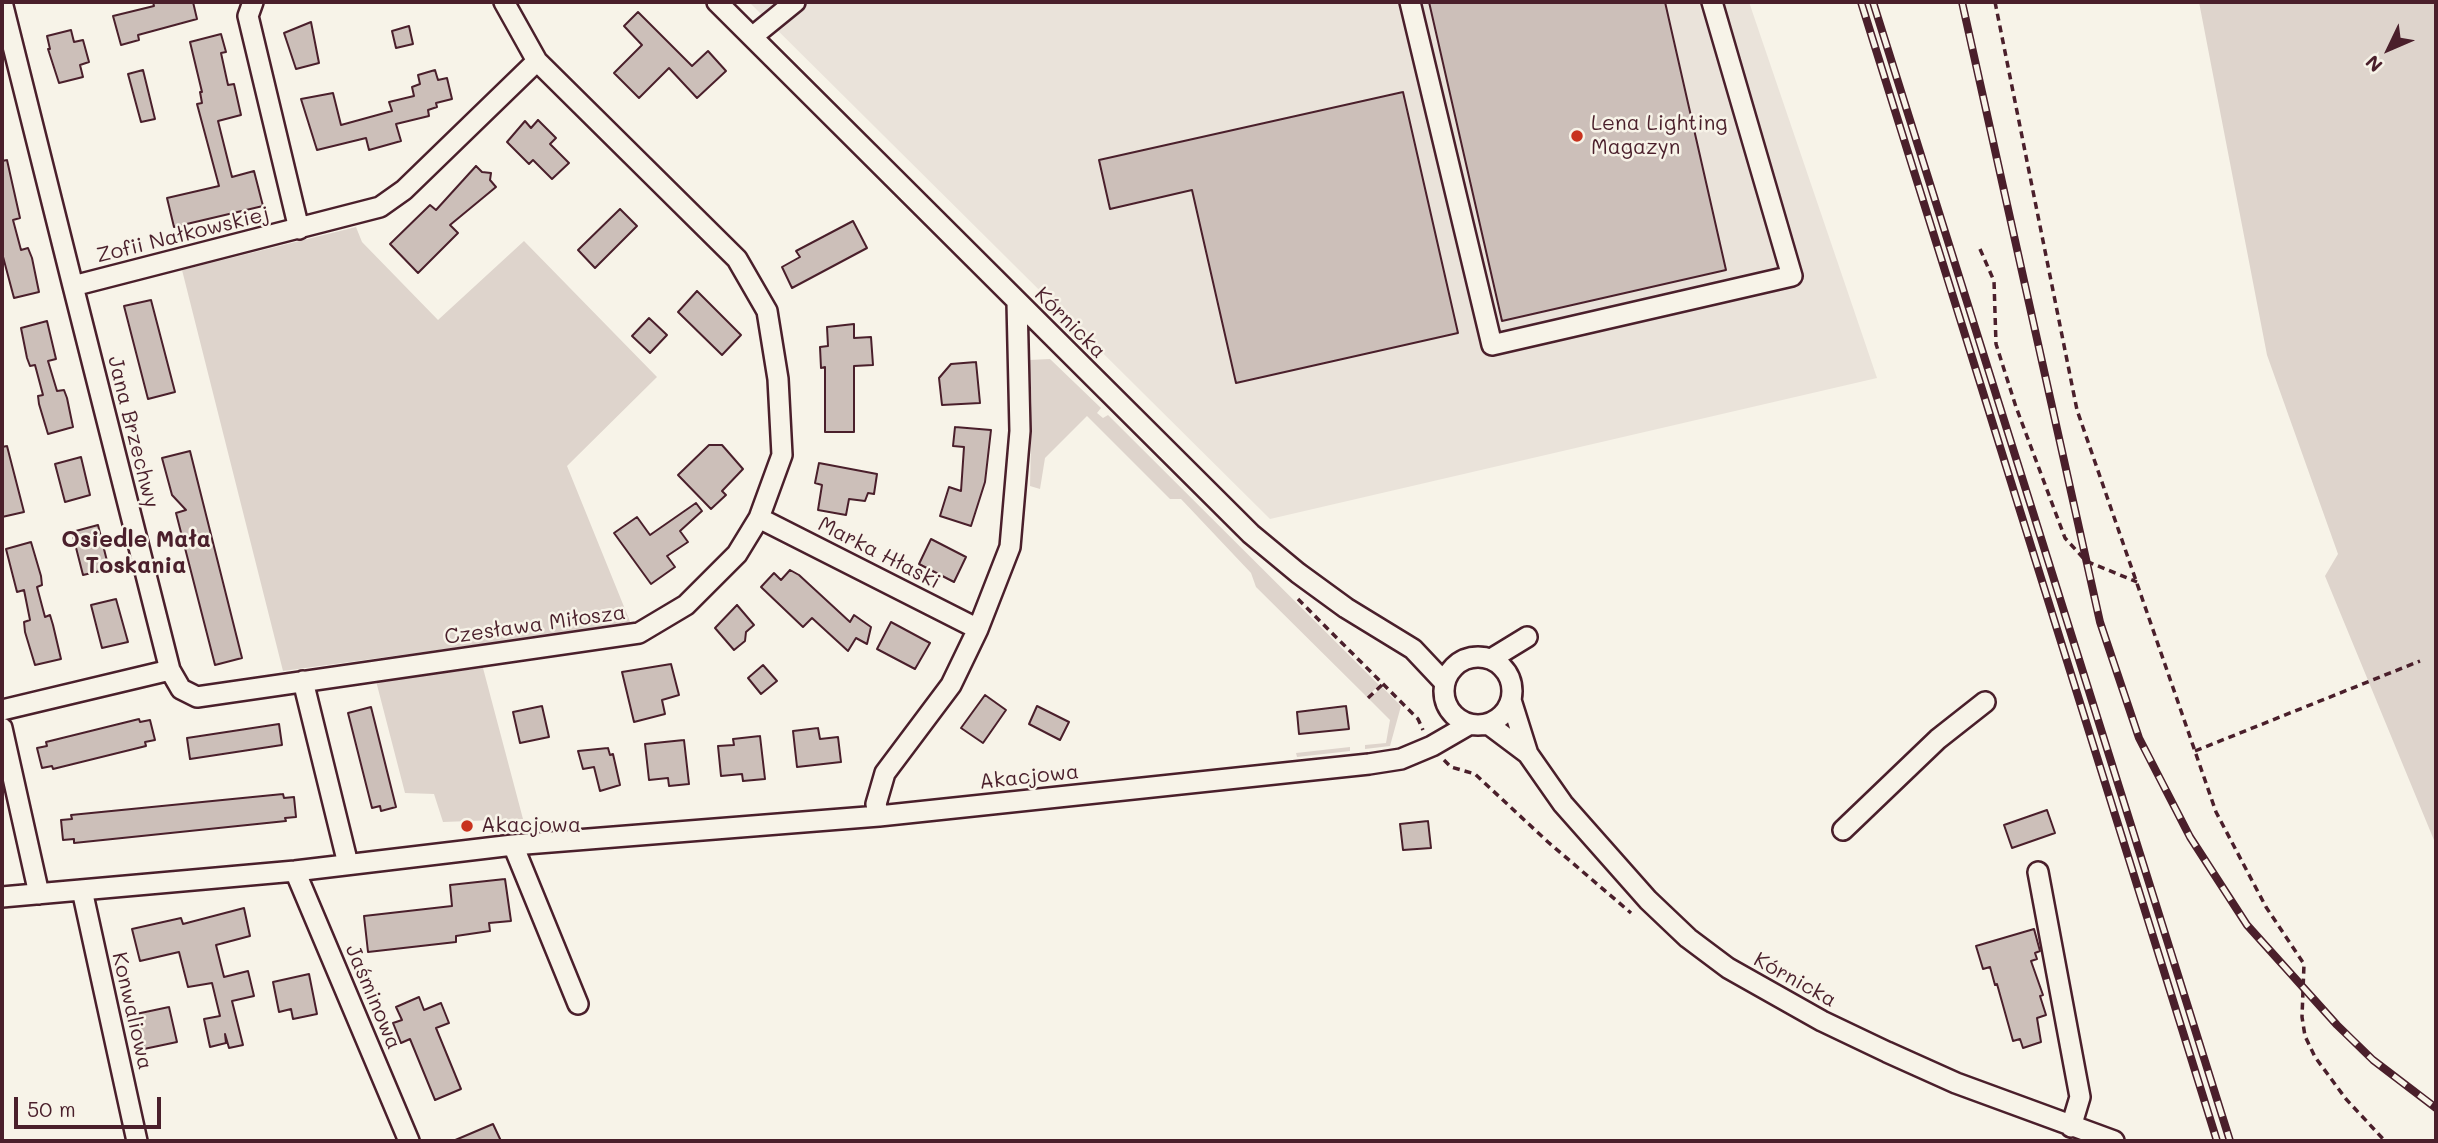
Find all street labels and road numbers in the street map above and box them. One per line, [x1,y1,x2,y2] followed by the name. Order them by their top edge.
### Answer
[94,201,272,269] street label: Zofii Nałkowskiej
[1029,282,1111,364] street label: Kórnicka
[102,353,164,511] street label: Jana Brzechwy
[814,511,944,595] street label: Marka Hłaski
[443,600,627,650] street label: Czesława Miłosza
[978,759,1080,795] street label: Akacjowa
[340,941,406,1053] street label: Jaśminowa
[1749,947,1841,1013] street label: Kórnicka
[106,950,158,1072] street label: Konwaliowa

